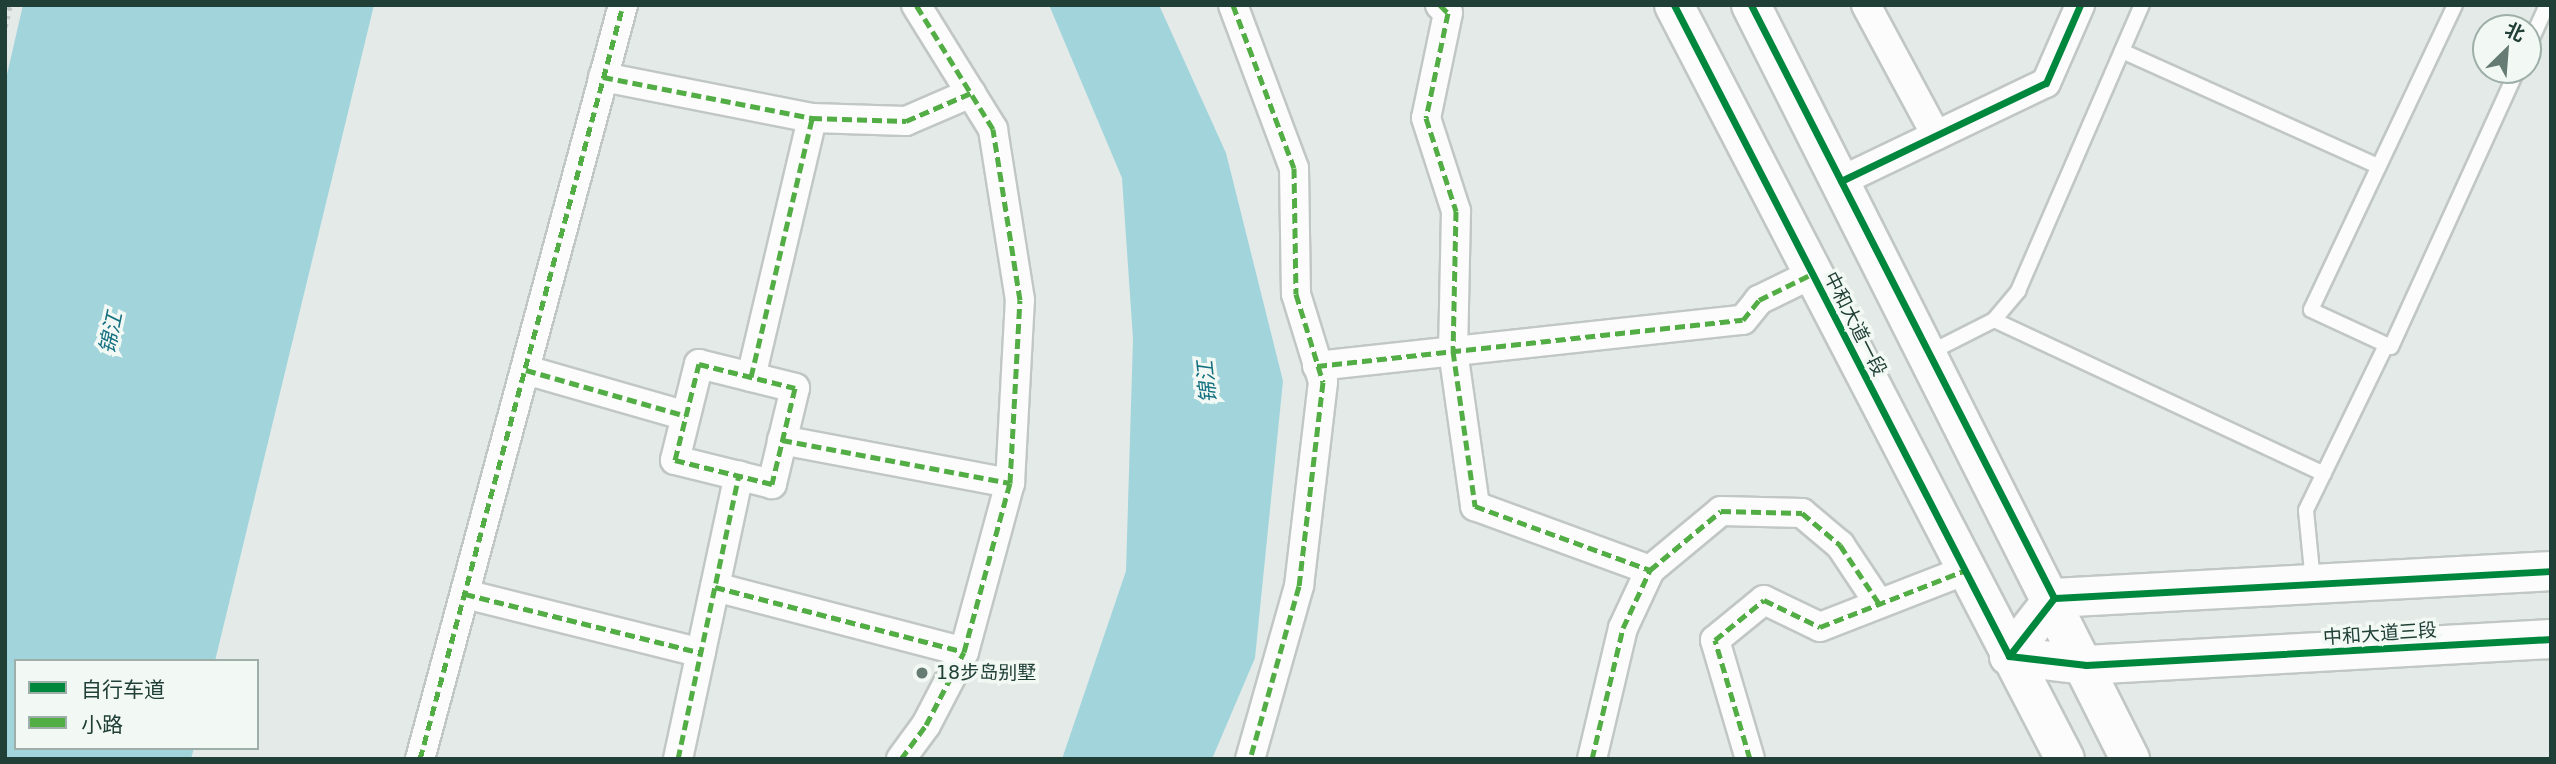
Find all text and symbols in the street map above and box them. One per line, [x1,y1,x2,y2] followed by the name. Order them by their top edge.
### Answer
[2472,14,2542,84] north arrow
[2502,18,2528,46] text: 北
[1819,268,1891,380] street label: 中和大道一段
[94,310,128,356] water label: 锦江
[1192,360,1222,404] water label: 锦江
[2322,619,2438,649] street label: 中和大道三段
[14,659,259,750] legend
[936,662,1036,684] place label: 18步岛别墅
[914,665,930,681] marker: 18步岛别墅
[81,678,165,702] text: 自行车道
[81,713,123,737] text: 小路

